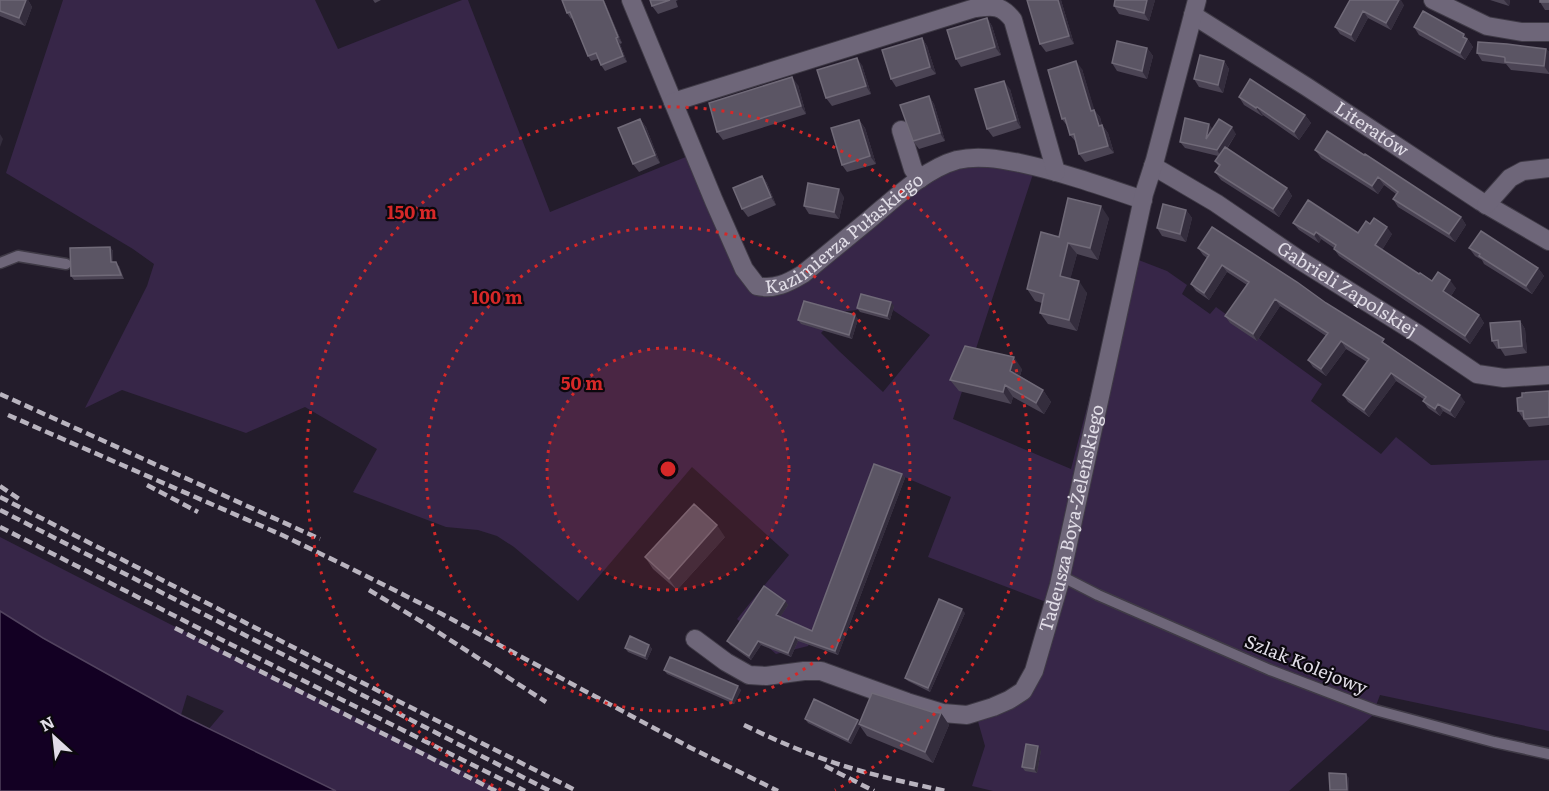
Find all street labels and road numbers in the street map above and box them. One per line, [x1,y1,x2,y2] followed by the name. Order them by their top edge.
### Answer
[1330,94,1415,163] street label: Literatów
[763,165,928,300] street label: Kazimierza Pułaskiego
[1272,234,1423,343] street label: Gabrieli Zapolskiej
[1031,402,1110,635] street label: Tadeusza Boya-Żeleńskiego
[1241,627,1373,701] street label: Szlak Kolejowy

